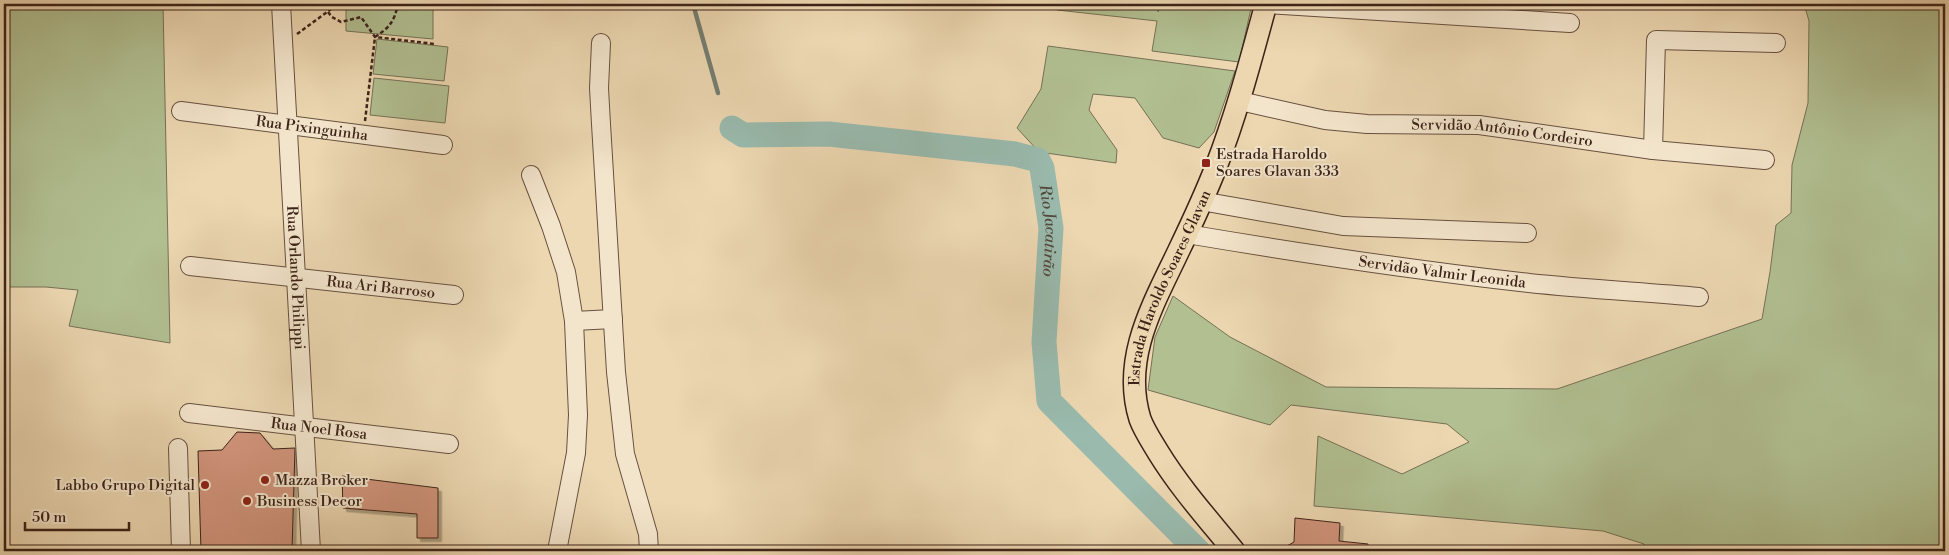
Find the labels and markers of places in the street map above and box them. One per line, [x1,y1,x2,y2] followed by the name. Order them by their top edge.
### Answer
[1216,145,1339,181] place label: Estrada Haroldo Soares Glavan 333
[1200,157,1212,169] marker: Estrada Haroldo Soares Glavan 333
[275,471,368,490] place label: Mazza Broker
[259,474,271,486] marker: Mazza Broker
[55,476,196,495] place label: Labbo Grupo Digital
[199,479,211,491] marker: Labbo Grupo Digital
[256,492,363,511] place label: Business Decor
[241,495,253,507] marker: Business Decor

